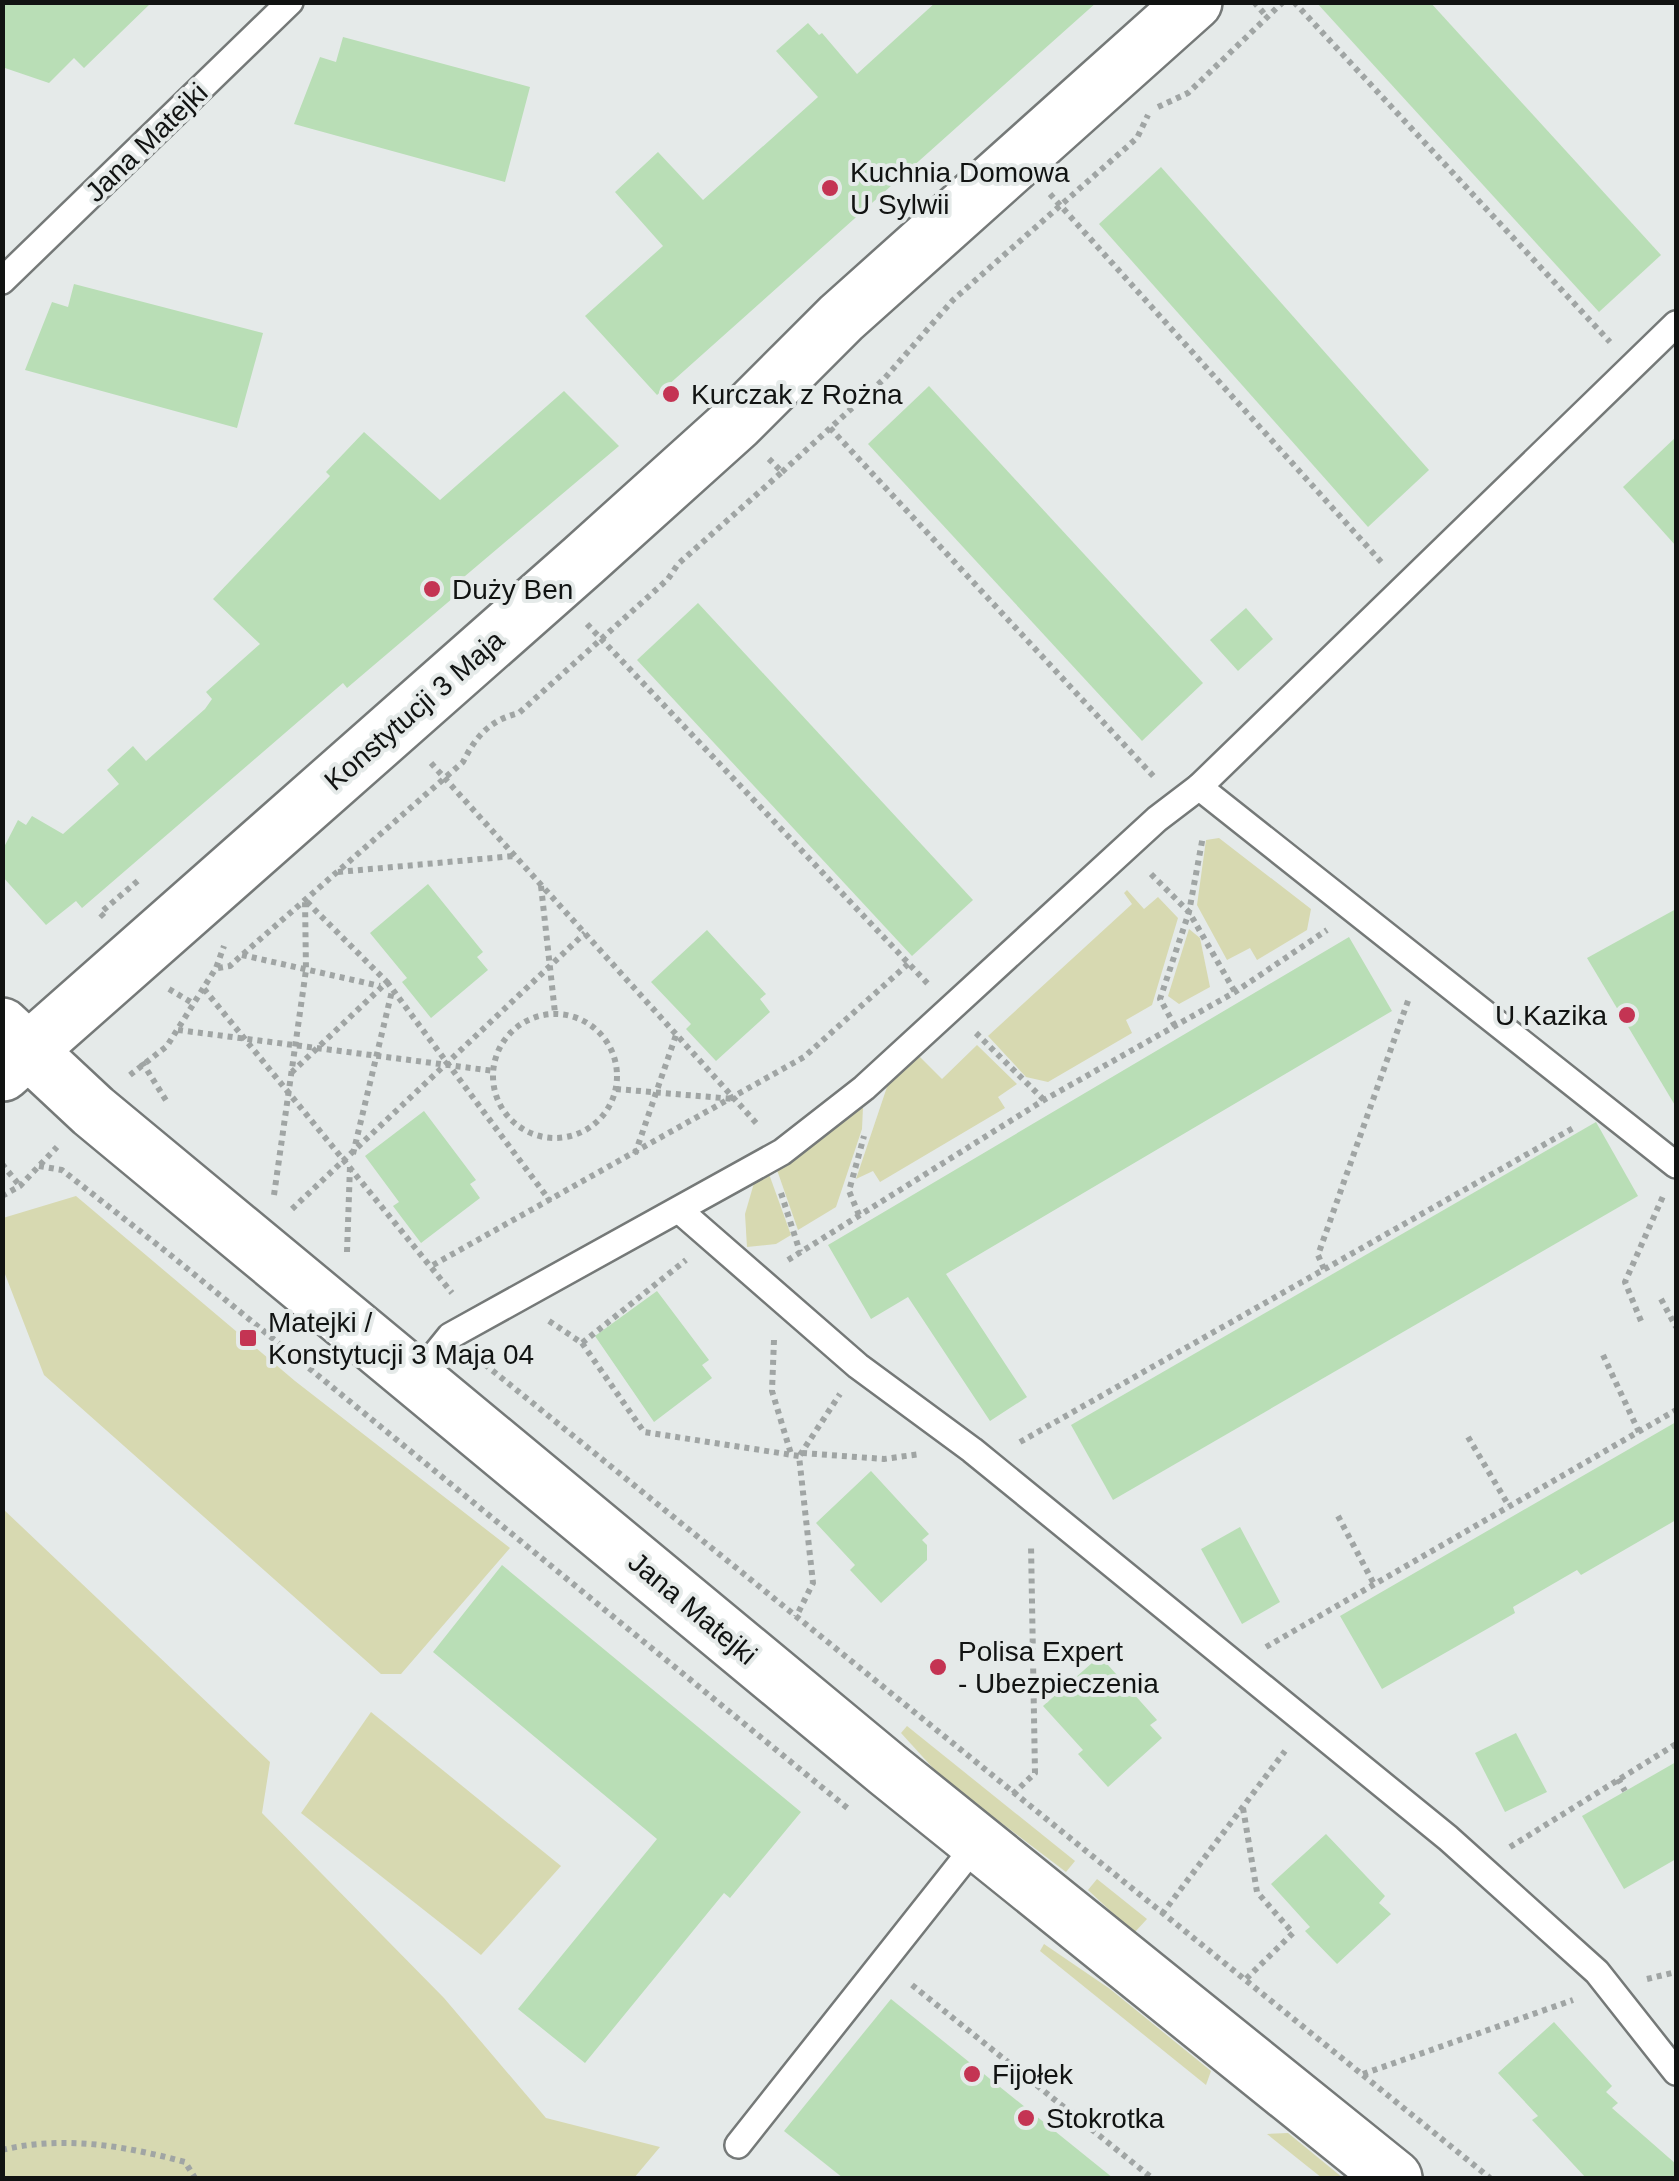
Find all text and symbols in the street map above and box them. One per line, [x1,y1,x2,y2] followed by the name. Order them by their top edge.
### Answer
[79,77,214,208] street label: Jana Matejki
[850,157,1070,220] place label: Kuchnia Domowa U Sylwii
[819,177,841,199] marker: Kuchnia Domowa U Sylwii
[691,379,903,410] place label: Kurczak z Rożna
[660,383,682,405] marker: Kurczak z Rożna
[452,574,573,605] place label: Duży Ben
[421,578,443,600] marker: Duży Ben
[318,624,511,797] street label: Konstytucji 3 Maja
[1495,1000,1607,1031] place label: U Kazika
[1616,1004,1638,1026] marker: U Kazika
[268,1307,534,1370] place label: Matejki / Konstytucji 3 Maja 04
[237,1327,259,1349] marker: Matejki / Konstytucji 3 Maja 04
[623,1546,763,1671] street label: Jana Matejki
[958,1636,1159,1699] place label: Polisa Expert - Ubezpieczenia
[927,1656,949,1678] marker: Polisa Expert - Ubezpieczenia
[992,2059,1074,2090] place label: Fijołek
[961,2063,983,2085] marker: Fijołek
[1046,2103,1165,2134] place label: Stokrotka
[1015,2107,1037,2129] marker: Stokrotka

